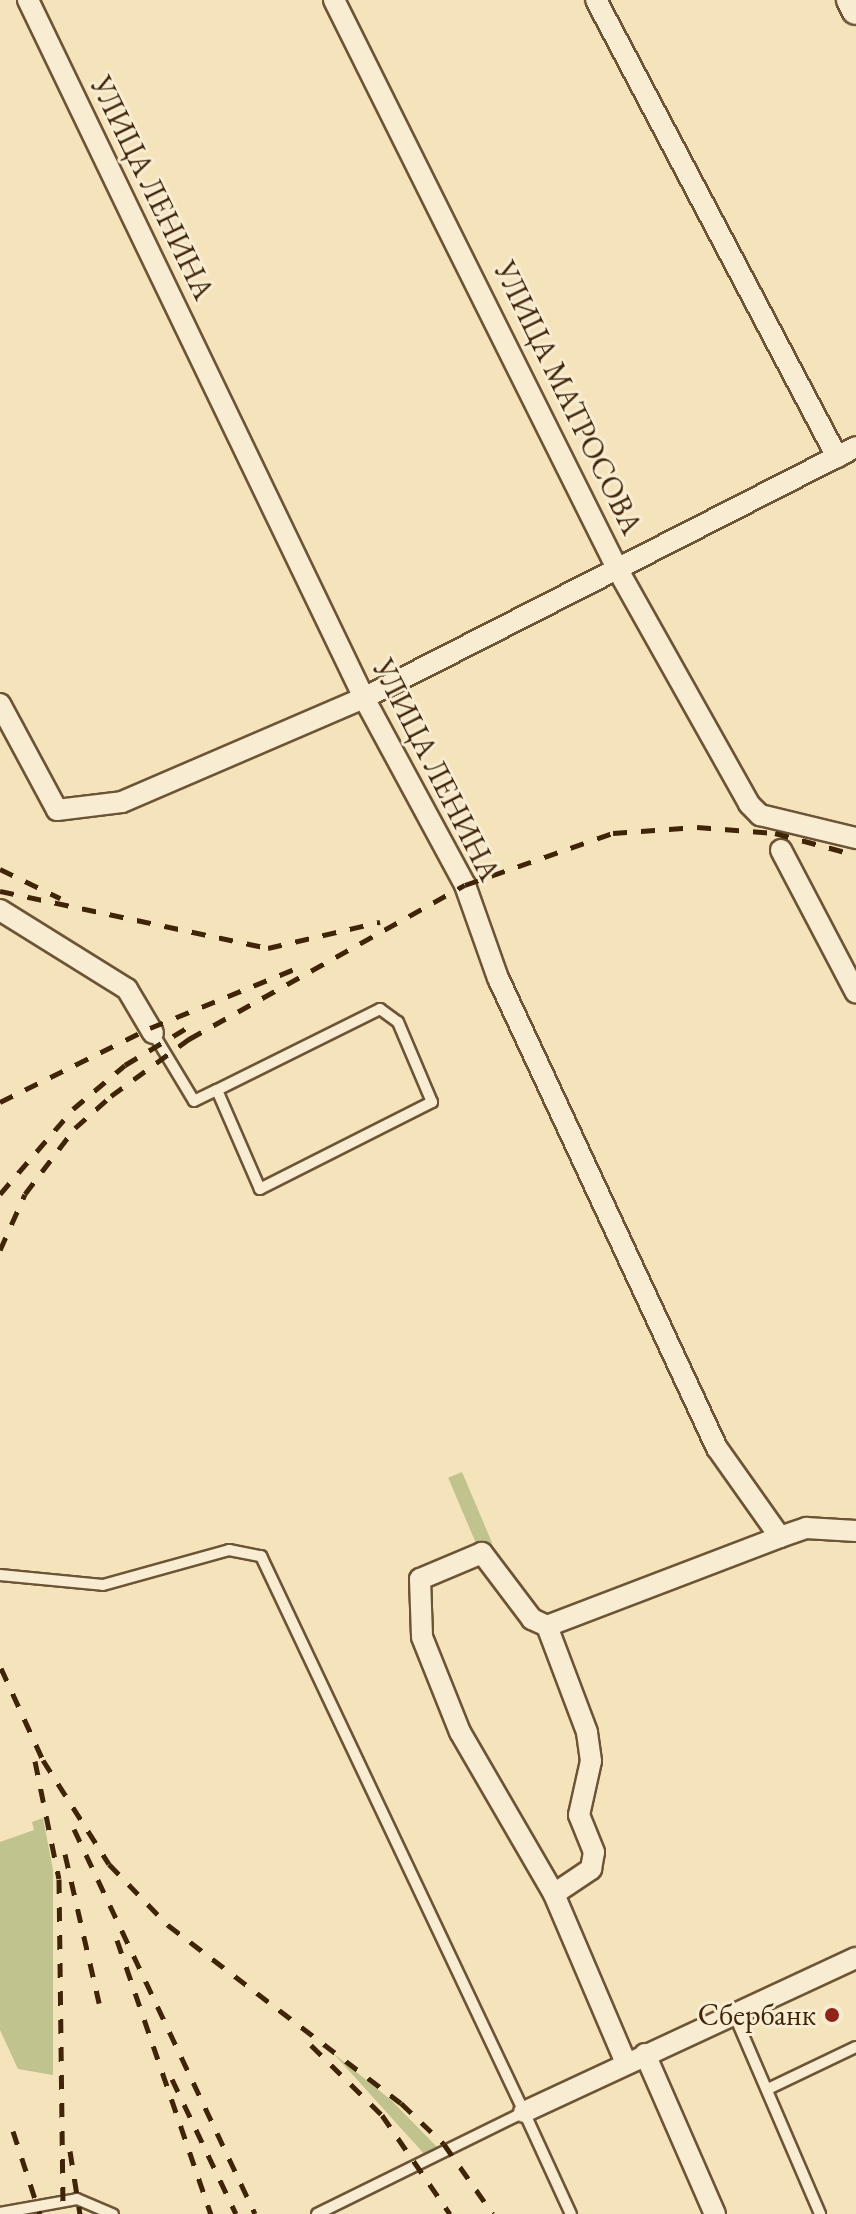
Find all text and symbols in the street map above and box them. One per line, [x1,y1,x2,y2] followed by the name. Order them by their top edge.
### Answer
[82,70,222,306] street label: УЛИЦА ЛЕНИНА
[486,255,650,541] street label: УЛИЦА МАТРОСОВА
[365,653,507,887] street label: УЛИЦА ЛЕНИНА
[698,1997,816,2033] place label: Сбербанк
[823,2006,841,2024] marker: Сбербанк

